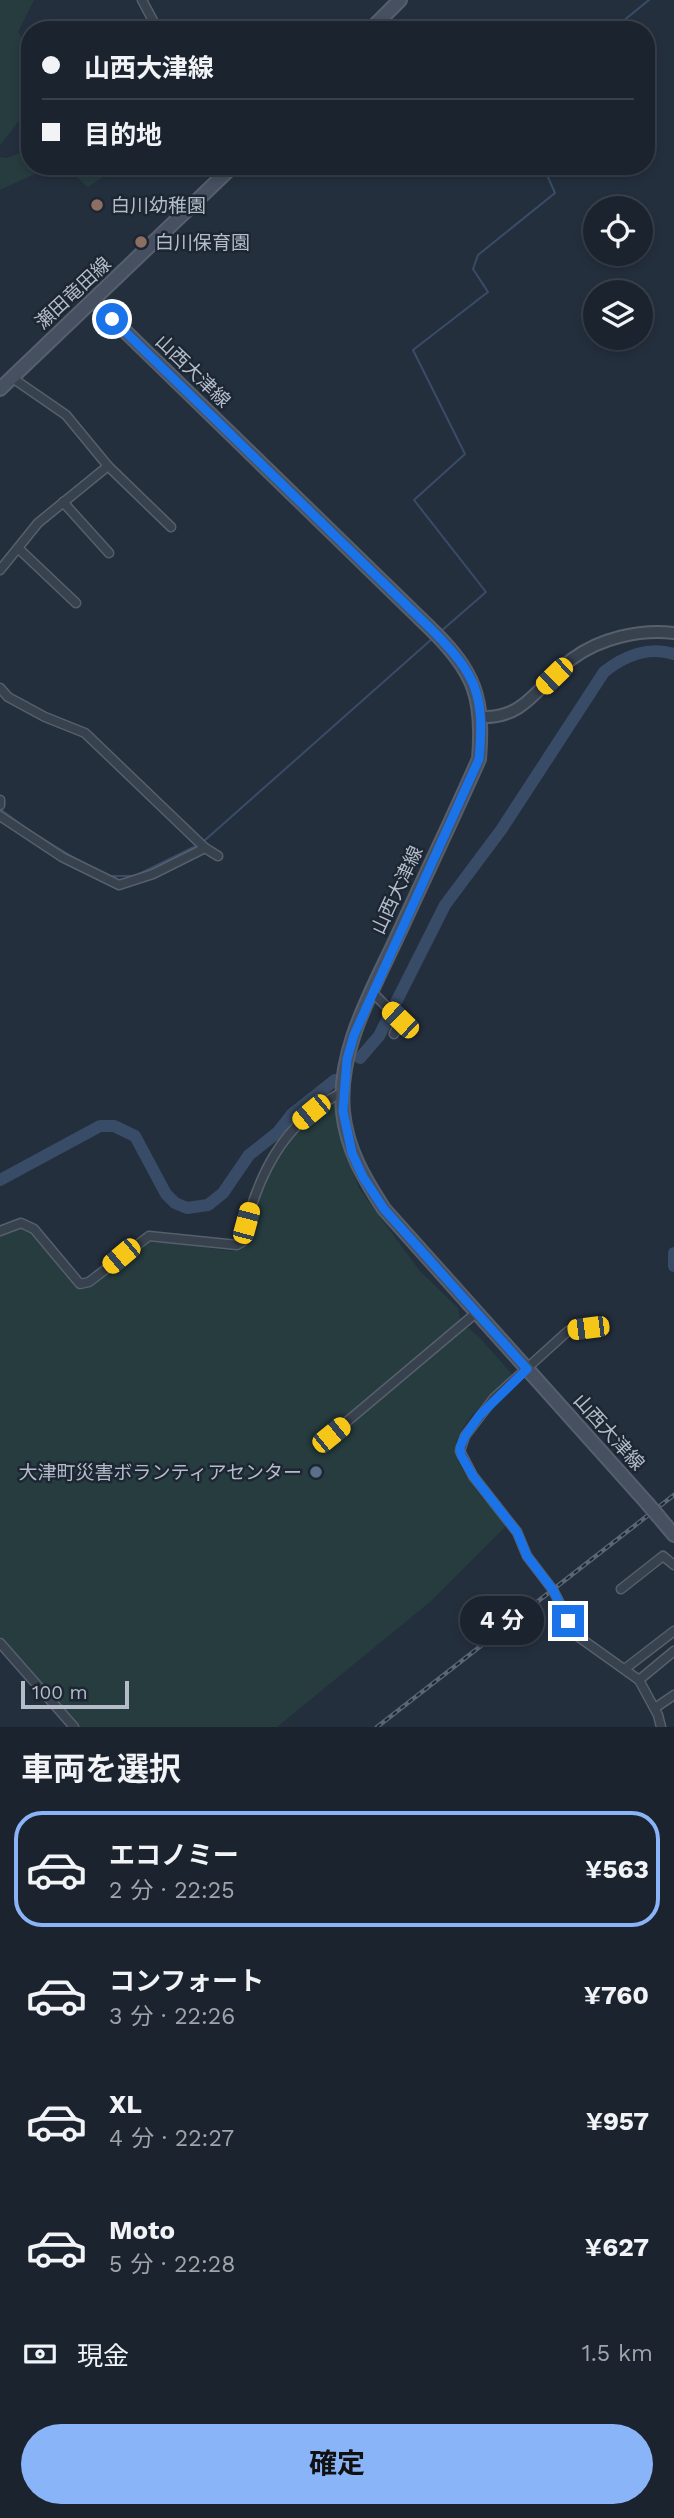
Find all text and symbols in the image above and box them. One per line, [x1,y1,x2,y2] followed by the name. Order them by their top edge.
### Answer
[84,53,214,83] text: 山西大津線
[84,120,162,150] text: 目的地
[111,194,206,217] place label: 白川幼稚園
[583,196,653,350] map controls
[583,196,653,266] button: locate
[89,197,105,213] marker: 白川幼稚園
[155,231,250,254] place label: 白川保育園
[133,234,149,250] marker: 白川保育園
[30,252,116,334] street label: 瀬田竜田線
[583,280,653,350] button: layers
[96,303,128,335] route start
[151,330,235,412] street label: 山西大津線
[532,654,577,698] car
[366,842,428,938] street label: 山西大津線
[378,998,423,1042] car
[289,1091,334,1133] car
[231,1200,262,1246] car
[99,1234,144,1278] car
[566,1315,611,1341] car
[569,1389,649,1475] street label: 山西大津線
[309,1414,354,1456] car
[19,1461,302,1484] place label: 大津町災害ボランティアセンター
[308,1464,324,1480] marker: 大津町災害ボランティアセンター
[460,1596,544,1646] callout: 4 分
[552,1605,584,1637] route end
[480,1607,524,1634] text: 4 分
[21,1678,130,1710] scale bar
[32,1681,88,1704] text: 100 m
[21,1750,181,1788] text: 車両を選択
[25,1838,88,1901] icon: car
[109,1840,239,1870] text: エコノミー
[585,1854,649,1884] text: ¥563
[109,1877,235,1904] text: 2 分 · 22:25
[25,1964,88,2027] icon: car
[109,1966,264,1996] text: コンフォート
[584,1980,649,2010] text: ¥760
[109,2003,235,2030] text: 3 分 · 22:26
[109,2089,142,2119] text: XL
[25,2090,88,2153] icon: car
[586,2106,649,2136] text: ¥957
[109,2125,234,2152] text: 4 分 · 22:27
[109,2215,175,2245] text: Moto
[25,2216,88,2279] icon: car
[585,2232,649,2262] text: ¥627
[109,2251,235,2278] text: 5 分 · 22:28
[21,2335,59,2373] icon: cash
[582,2340,653,2367] text: 1.5 km
[77,2341,129,2371] text: 現金
[21,2424,653,2504] button: 確定

